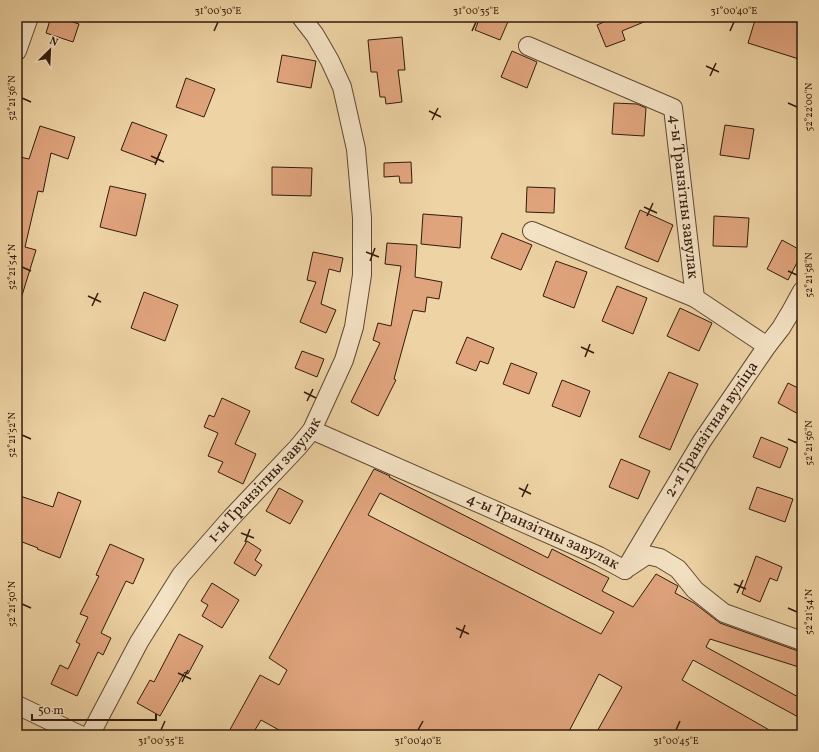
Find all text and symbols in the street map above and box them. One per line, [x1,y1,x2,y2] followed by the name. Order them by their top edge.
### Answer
[195,4,241,18] text: 31°00'30"E
[453,4,499,18] text: 31°00'35"E
[711,4,757,18] text: 31°00'40"E
[30,30,70,70] north arrow
[47,34,60,51] text: N
[5,75,19,121] text: 52°21'56"N
[802,82,816,131] text: 52°22'00"N
[663,113,704,281] street label: 4-ы Транзітны завулак
[5,243,19,290] text: 52°21'54"N
[802,252,816,298] text: 52°21'58"N
[660,357,764,502] street label: 2-я Транзітная вуліца
[5,412,19,458] text: 52°21'52"N
[203,414,327,548] street label: 1-ы Транзітны завулак
[802,420,816,466] text: 52°21'56"N
[463,488,623,576] street label: 4-ы Транзітны завулак
[5,580,19,627] text: 52°21'50"N
[802,588,816,635] text: 52°21'54"N
[32,696,156,722] scale bar
[38,703,64,719] text: 50 m
[138,734,184,748] text: 31°00'35"E
[395,734,441,748] text: 31°00'40"E
[653,734,699,748] text: 31°00'45"E

